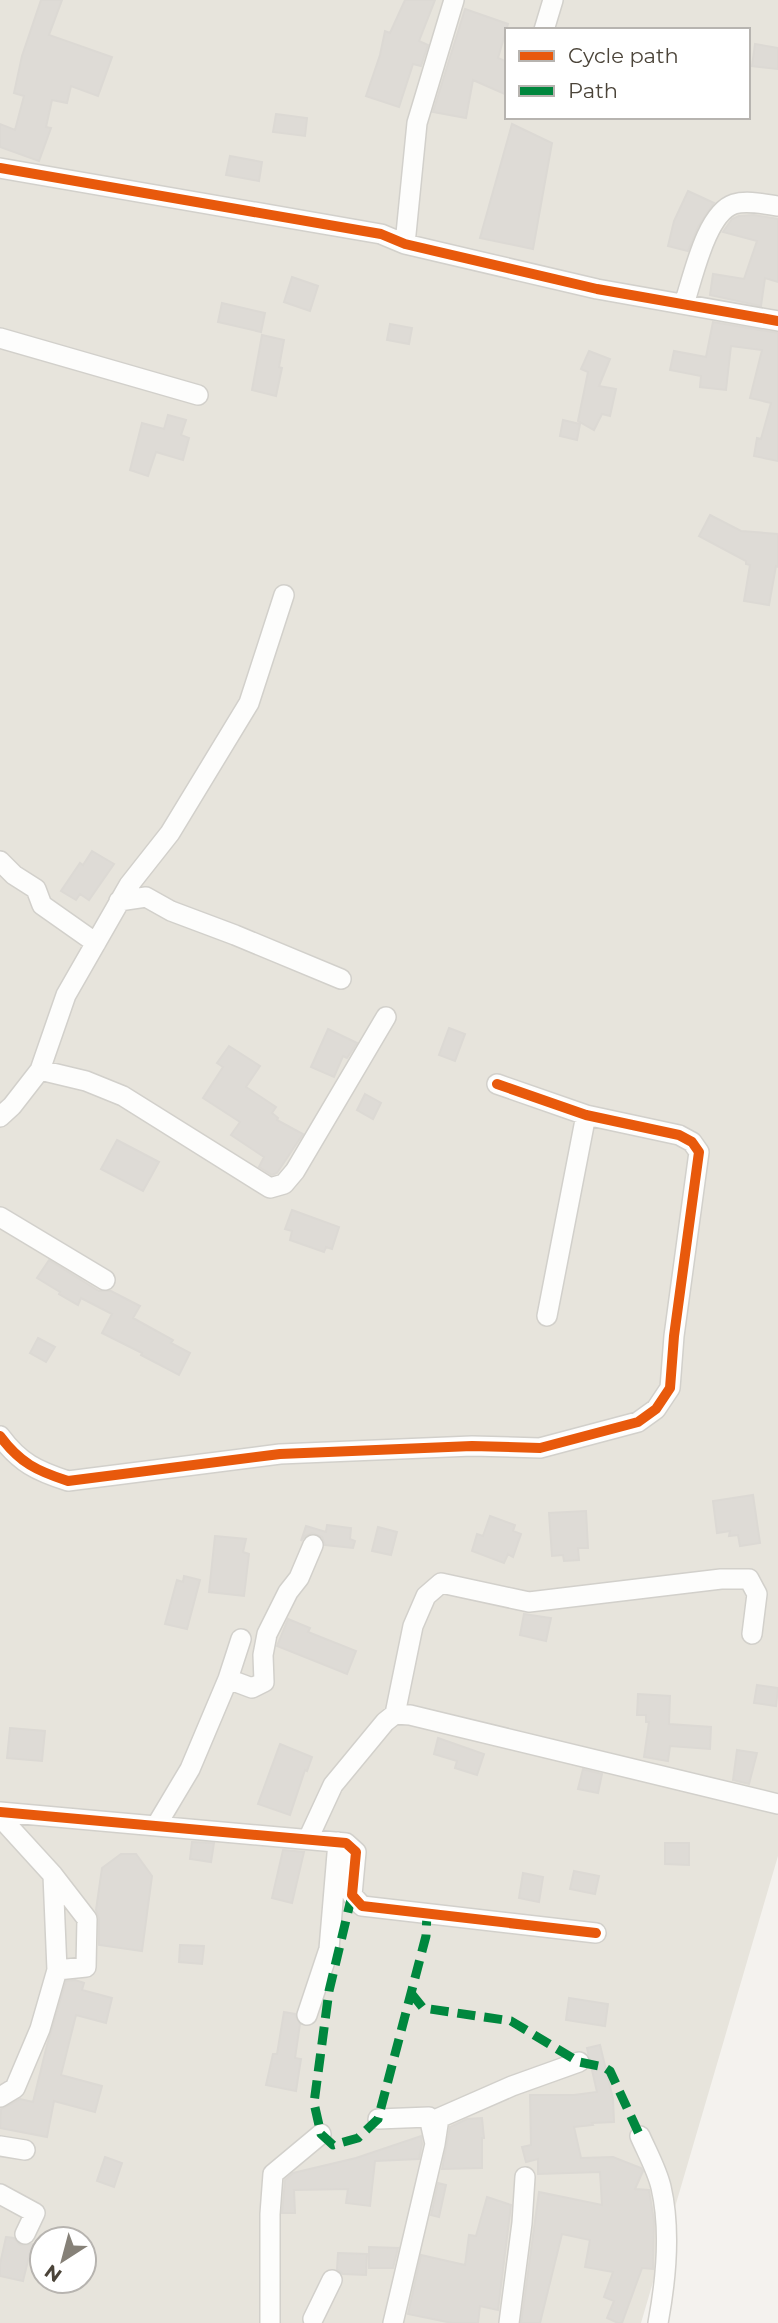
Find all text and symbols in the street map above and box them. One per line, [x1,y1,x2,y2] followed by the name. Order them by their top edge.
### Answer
[505,28,750,119] legend
[568,43,679,68] text: Cycle path
[568,78,618,103] text: Path
[28,2225,98,2295] north arrow
[40,2260,66,2287] text: N

